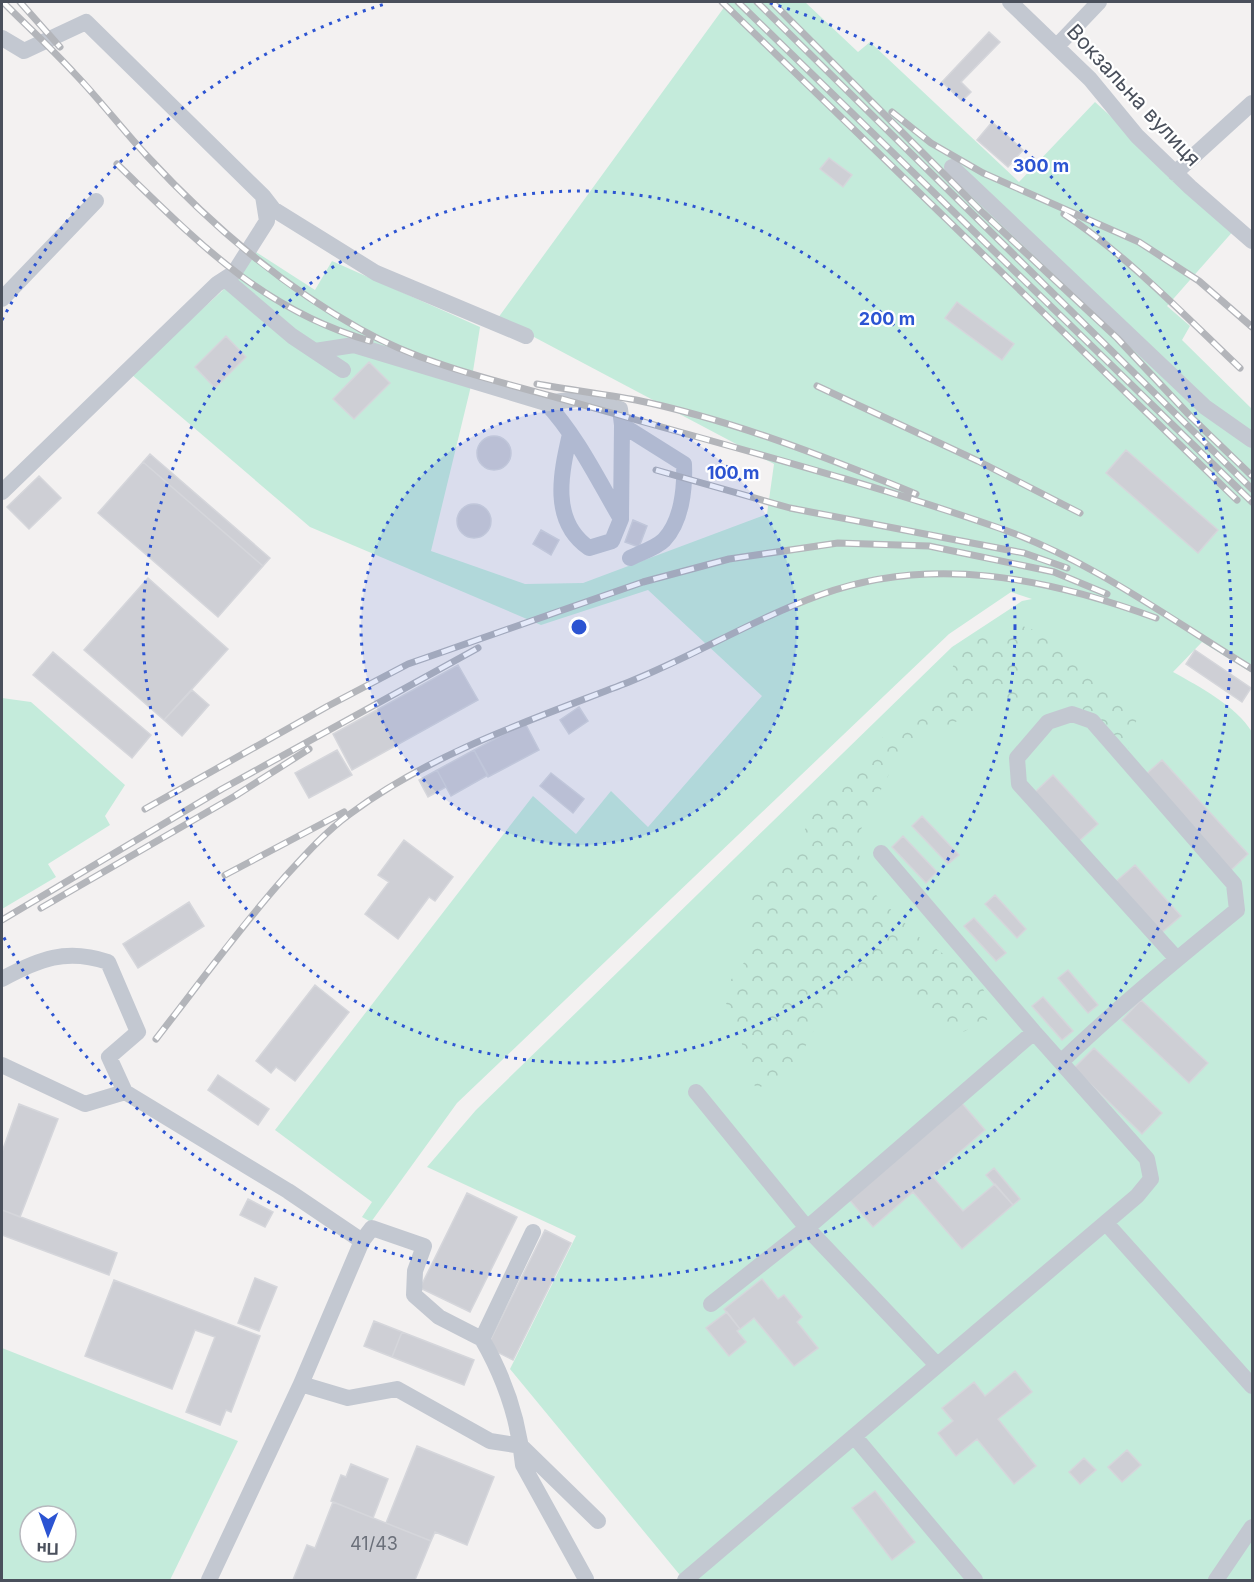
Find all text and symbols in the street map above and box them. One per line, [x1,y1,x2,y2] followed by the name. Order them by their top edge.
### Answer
[1062,19,1206,171] street label: Вокзальна вулиця
[1013,155,1069,176] text: 300 m
[859,308,915,329] text: 200 m
[707,462,759,483] text: 100 m
[569,617,589,637] centre of rings
[18,1504,78,1564] north arrow
[350,1533,398,1554] house number: 41/43
[37,1539,59,1559] text: Пн

